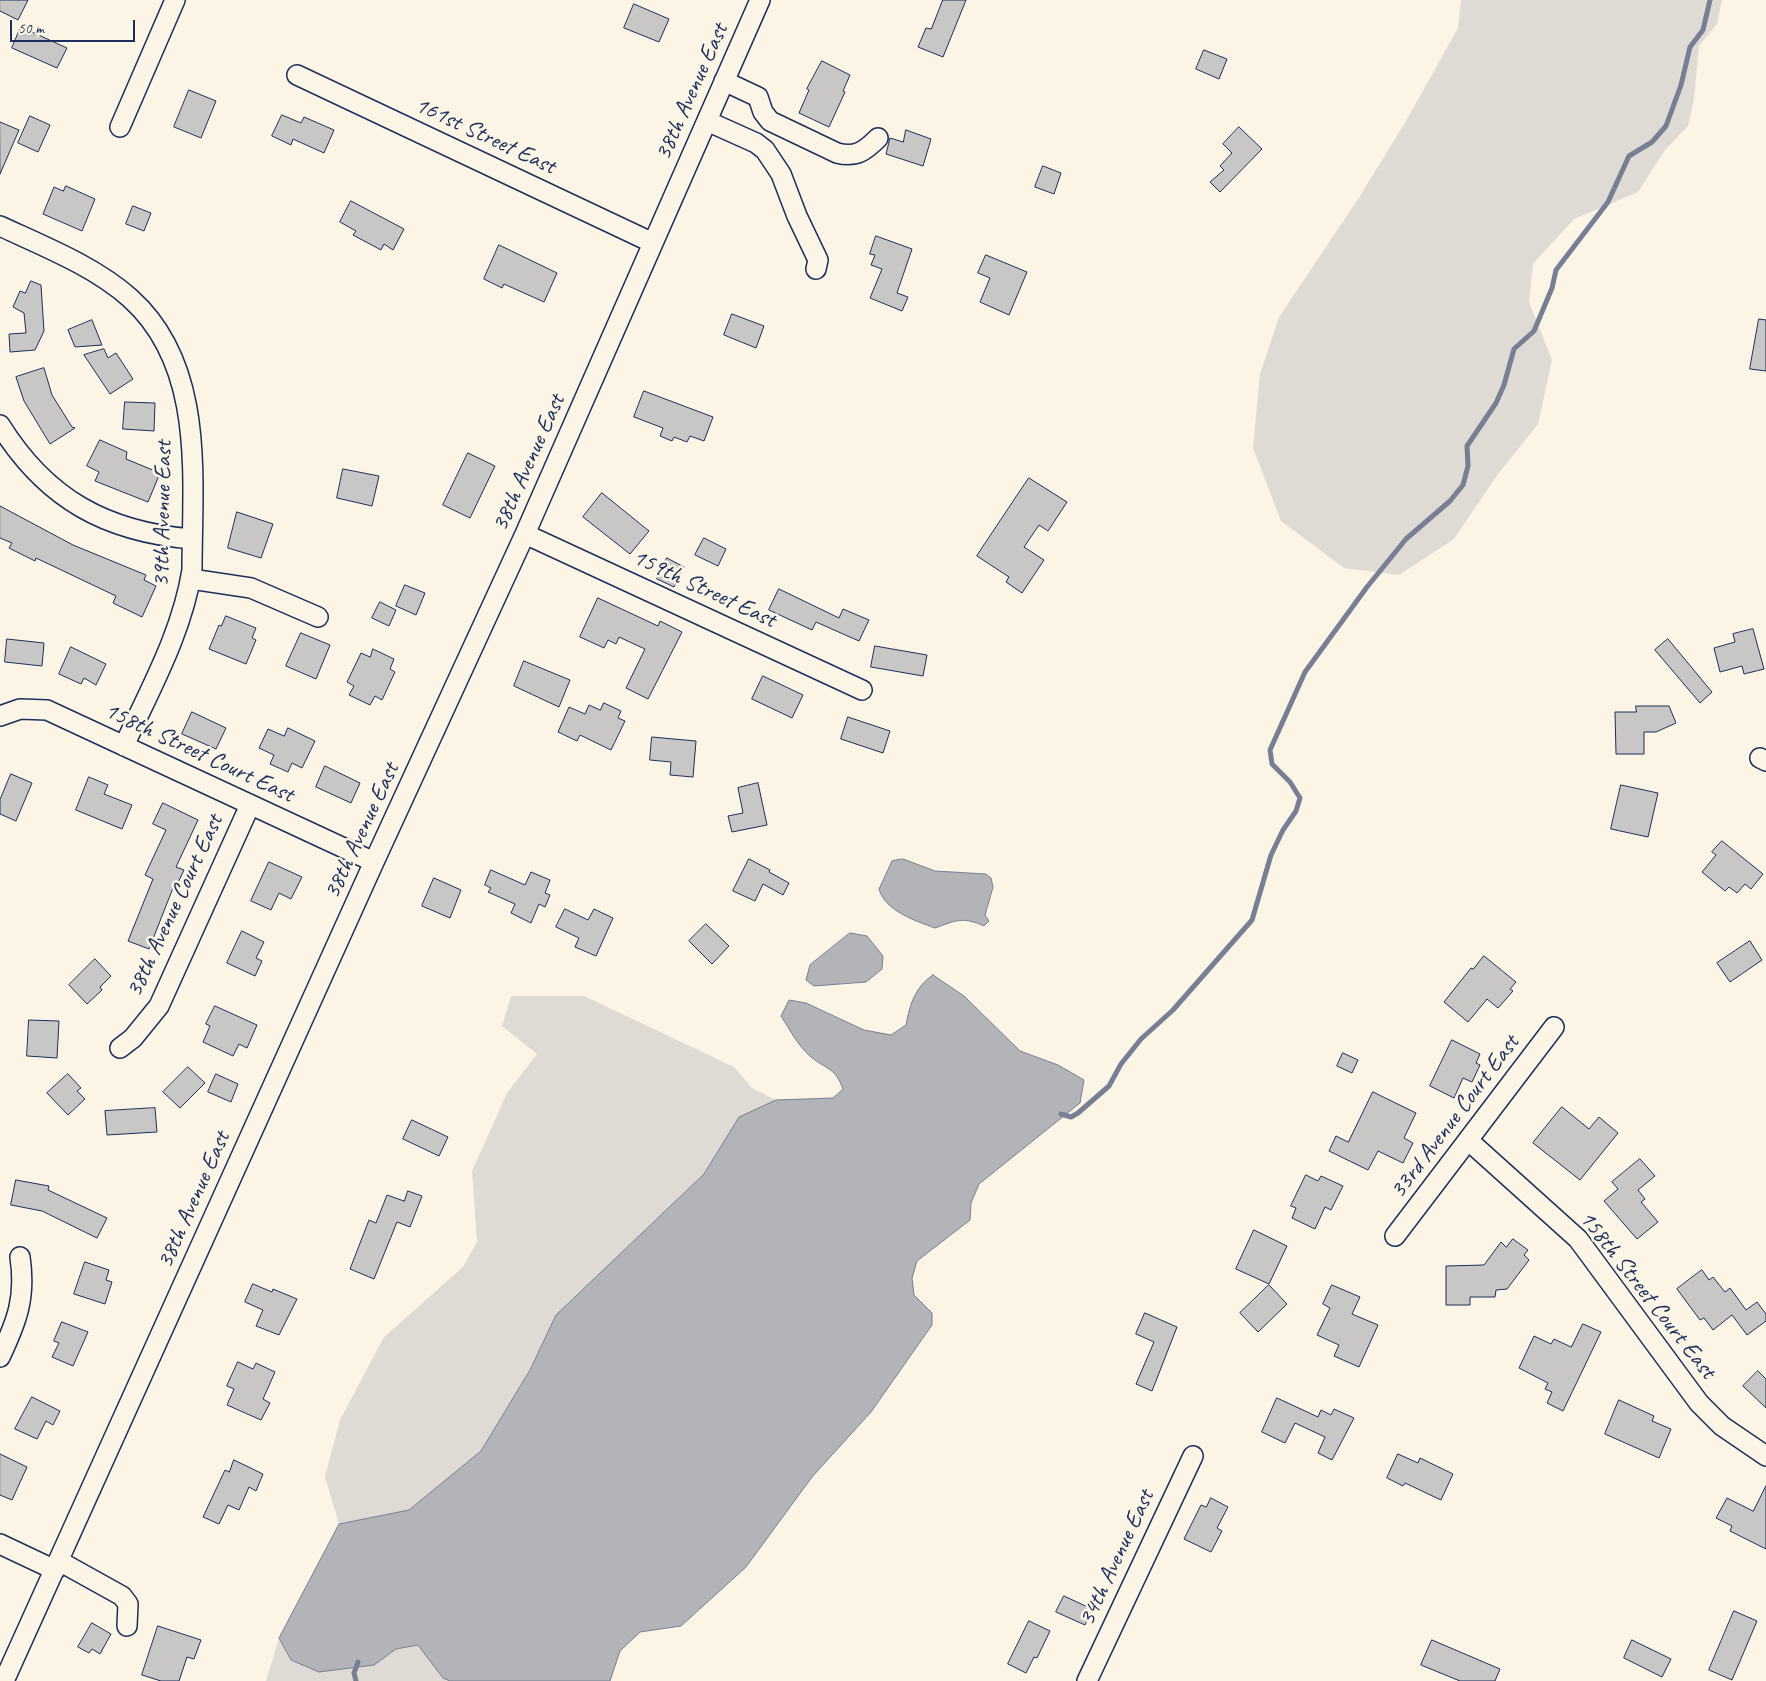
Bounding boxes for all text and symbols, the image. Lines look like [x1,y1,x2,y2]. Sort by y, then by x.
scale bar [12,10,138,42]
text: 50 m [18,19,44,38]
street label: 38th Avenue East [649,19,735,165]
street label: 161st Street East [410,91,560,181]
street label: 38th Avenue East [486,390,572,536]
street label: 39th Avenue East [147,440,179,588]
street label: 159th Street East [628,543,780,635]
street label: 158th Street Court East [100,697,298,809]
street label: 38th Avenue East [318,759,406,903]
street label: 38th Avenue Court East [120,810,230,1002]
street label: 33rd Avenue Court East [1384,1030,1526,1204]
street label: 38th Avenue East [151,1127,237,1273]
street label: 158th Street Court East [1572,1205,1722,1385]
street label: 34th Avenue East [1073,1486,1161,1630]

